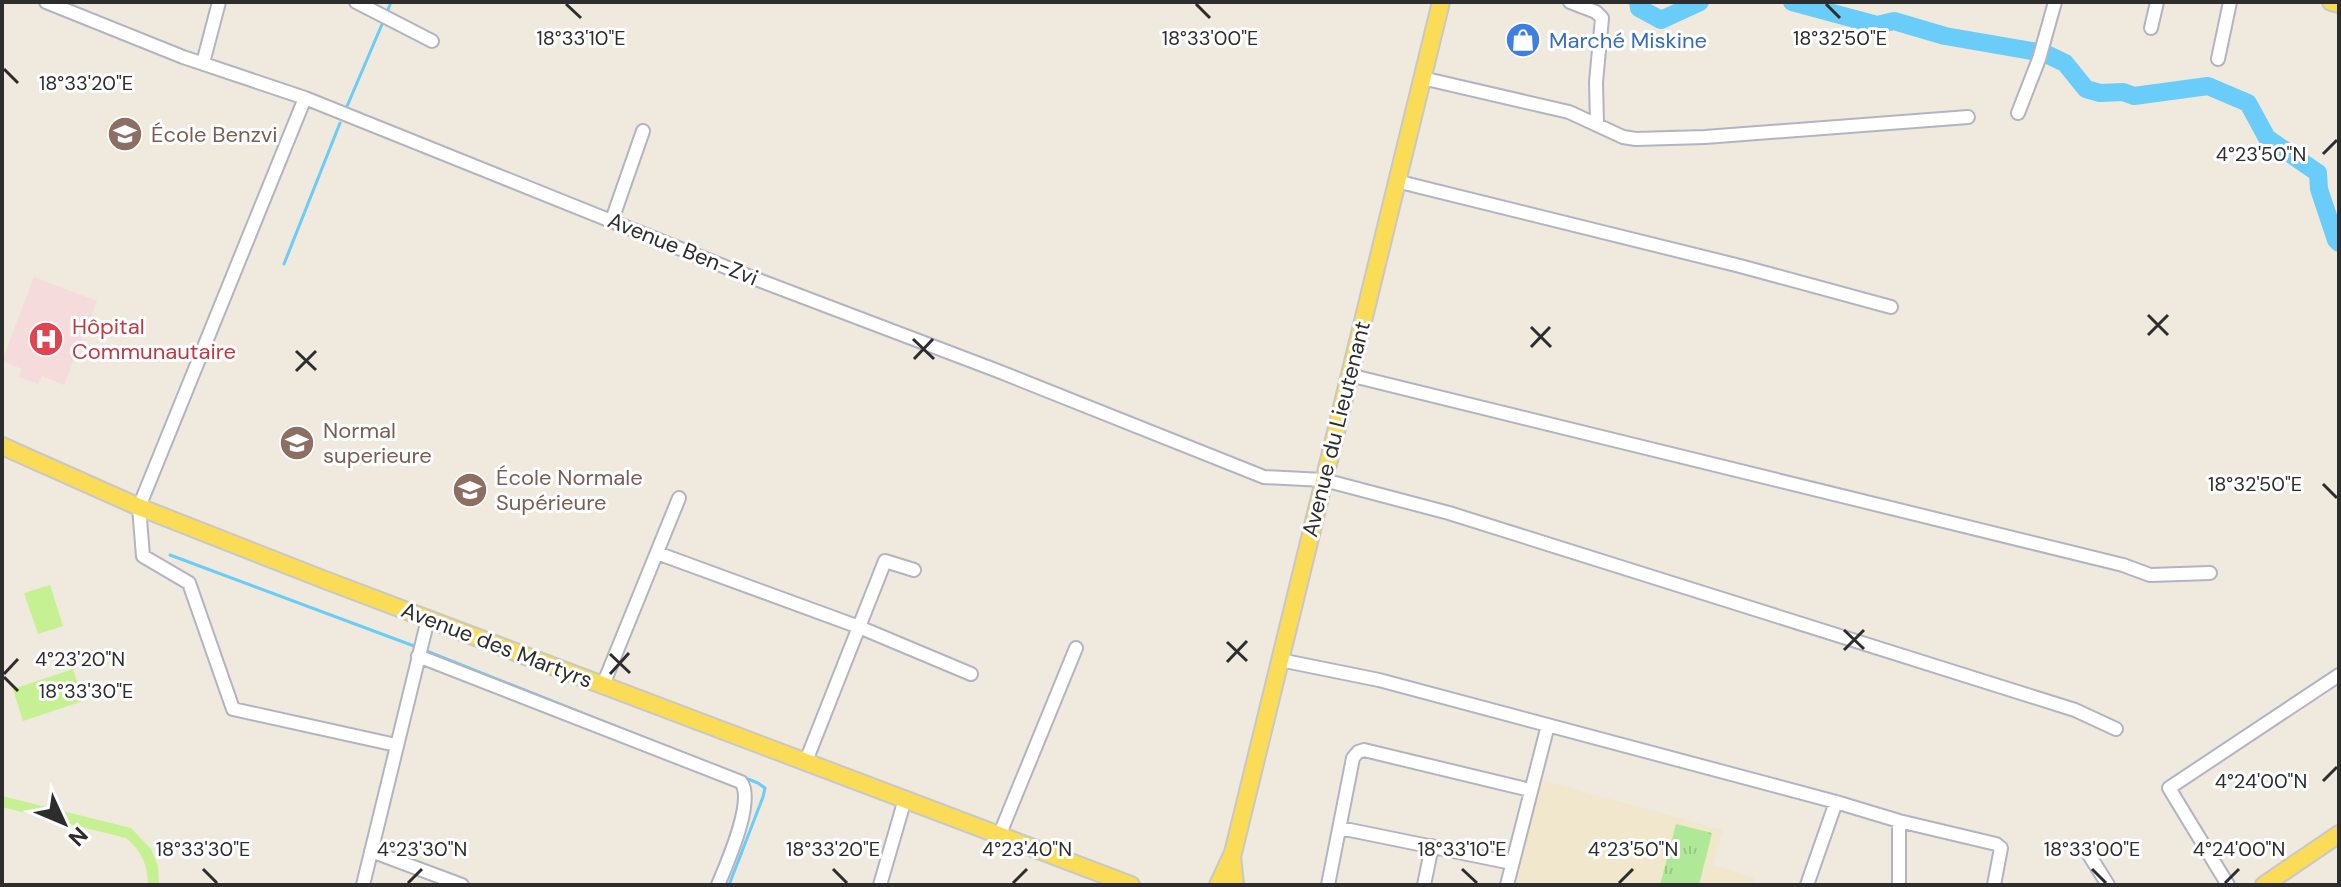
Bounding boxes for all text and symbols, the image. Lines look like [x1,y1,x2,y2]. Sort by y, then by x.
shop icon: Marché Miskine [1504,21,1542,59]
text: 18°33'10"E [536,25,626,51]
text: 18°33'00"E [1162,25,1258,51]
text: 18°32'50"E [1793,25,1887,51]
place label: Marché Miskine [1549,26,1707,55]
text: 18°33'20"E [39,70,133,96]
school or university icon: École Benzvi [106,115,144,153]
place label: École Benzvi [151,120,278,149]
text: 4°23'50"N [2216,141,2306,167]
street label: Avenue Ben-Zvi [604,206,762,292]
place label: Hôpital Communautaire [72,312,236,366]
street label: Avenue du Lieutenant [1295,318,1377,540]
hospital icon: Hôpital Communautaire [27,320,65,358]
place label: Normal superieure [323,416,432,470]
school or university icon: Normal superieure [278,424,316,462]
place label: École Normale Supérieure [496,463,643,517]
school or university icon: École Normale Supérieure [451,471,489,509]
text: 18°32'50"E [2208,471,2302,497]
street label: Avenue des Martyrs [397,595,597,695]
text: 4°23'20"N [35,646,125,672]
text: 18°33'30"E [39,678,133,704]
text: 4°24'00"N [2215,768,2307,794]
north arrow [24,783,104,863]
text: N [62,821,94,852]
text: 18°33'30"E [156,836,250,862]
text: 4°23'30"N [377,836,467,862]
text: 18°33'20"E [786,836,880,862]
text: 4°23'40"N [982,836,1072,862]
text: 18°33'10"E [1417,836,1507,862]
text: 4°23'50"N [1588,836,1678,862]
text: 18°33'00"E [2044,836,2140,862]
text: 4°24'00"N [2193,836,2285,862]

